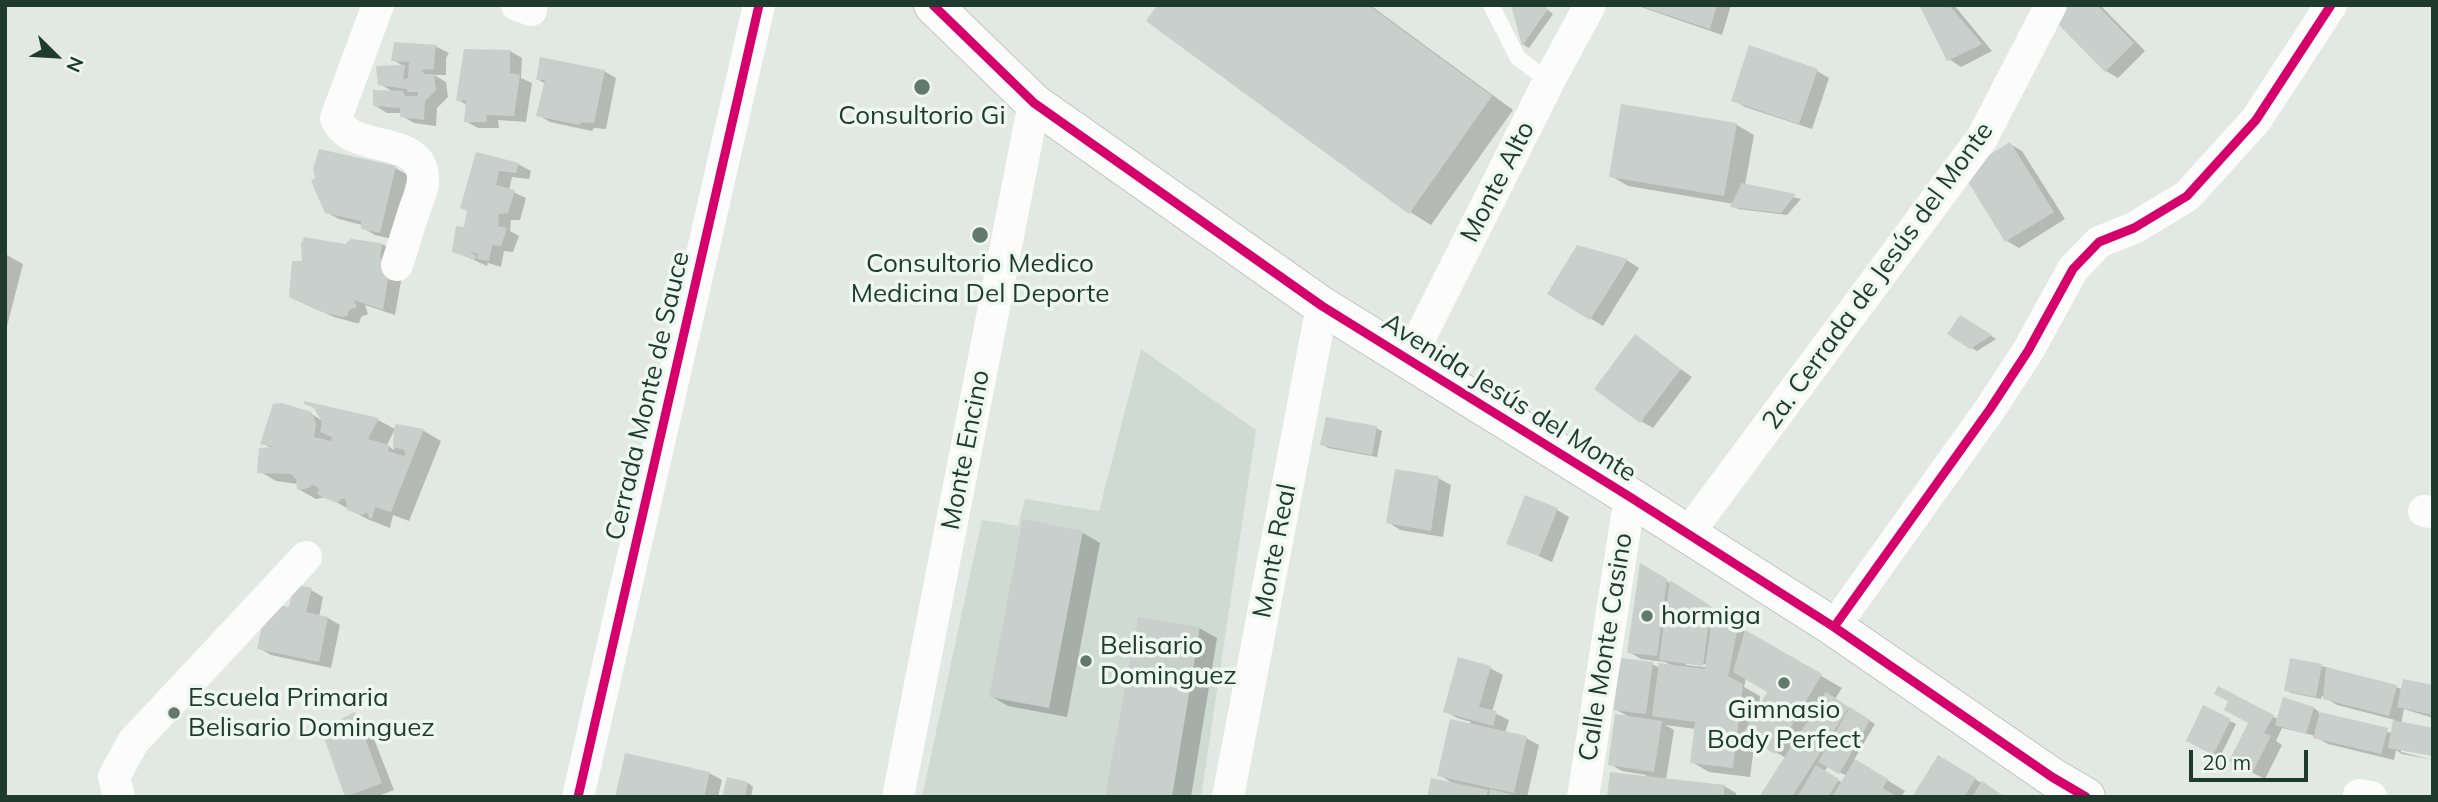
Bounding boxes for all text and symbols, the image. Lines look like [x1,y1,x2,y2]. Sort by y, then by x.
north arrow [21,21,91,91]
text: N [61,53,89,76]
marker: Consultorio Gi [912,77,932,97]
place label: Consultorio Gi [838,100,1006,132]
street label: Monte Alto [1454,116,1542,248]
street label: 2a. Cerrada de Jesús del Monte [1756,116,2000,436]
marker: Consultorio Medico Medicina Del Deporte [970,225,990,245]
street label: Cerrada Monte de Sauce [600,248,696,544]
place label: Consultorio Medico Medicina Del Deporte [851,248,1109,310]
street label: Avenida Jesús del Monte [1376,307,1642,489]
street label: Monte Encino [935,368,997,532]
street label: Monte Real [1247,481,1303,621]
street label: Calle Monte Casino [1573,531,1639,763]
place label: hormiga [1661,600,1761,632]
marker: hormiga [1639,608,1655,624]
place label: Belisario Dominguez [1100,630,1237,692]
marker: Belisario Dominguez [1078,653,1094,669]
marker: Gimnasio Body Perfect [1776,675,1792,691]
place label: Escuela Primaria Belisario Dominguez [188,682,435,744]
place label: Gimnasio Body Perfect [1707,694,1861,756]
marker: Escuela Primaria Belisario Dominguez [166,705,182,721]
scale bar [2193,736,2312,780]
text: 20 m [2202,749,2251,775]

